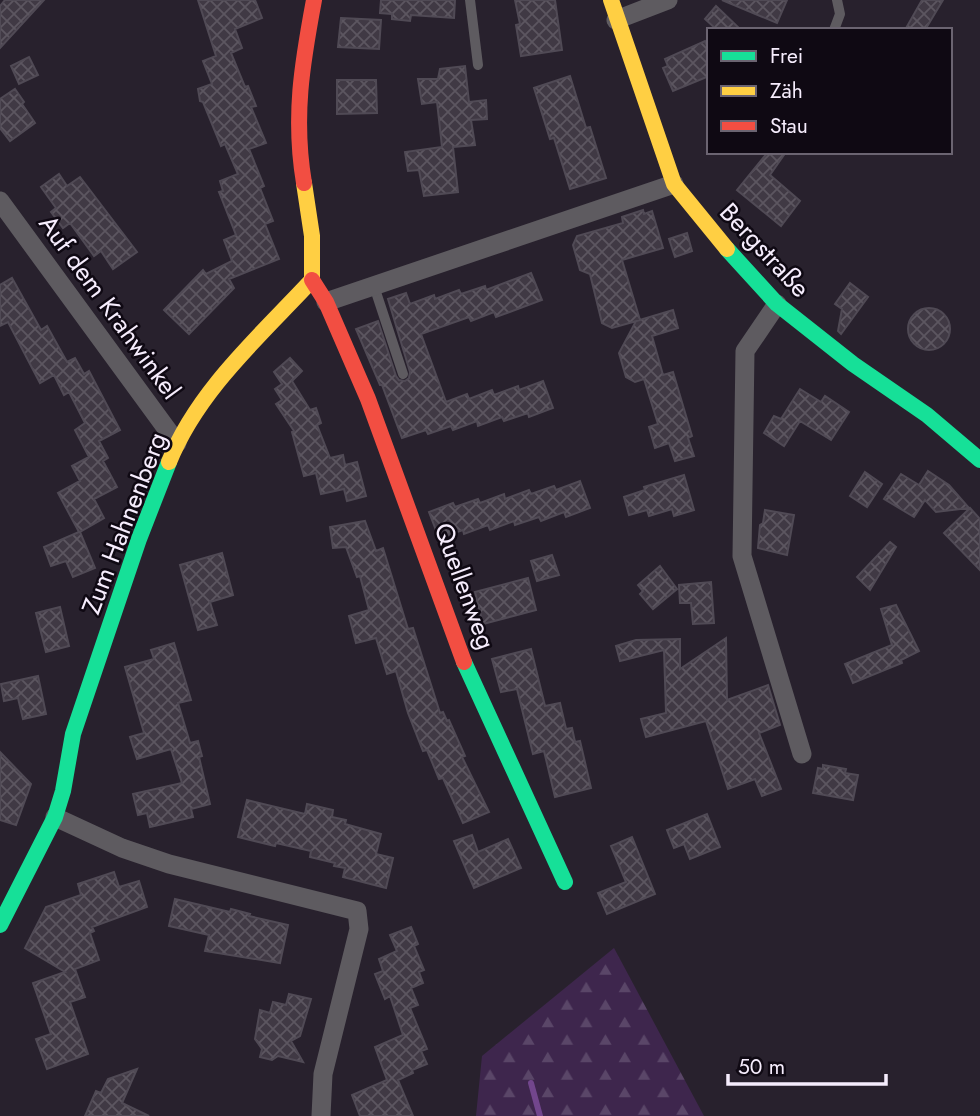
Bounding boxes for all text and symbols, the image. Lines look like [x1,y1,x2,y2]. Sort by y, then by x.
legend [707,28,952,154]
text: Frei [770,41,803,71]
text: Zäh [770,76,803,106]
text: Stau [770,111,808,141]
street label: Bergstraße [711,194,819,306]
street label: Auf dem Krahwinkel [30,207,190,407]
street label: Zum Hahnenberg [72,427,176,619]
street label: Quellenweg [425,518,505,654]
scale bar [728,1042,886,1086]
text: 50 m [738,1052,785,1082]

